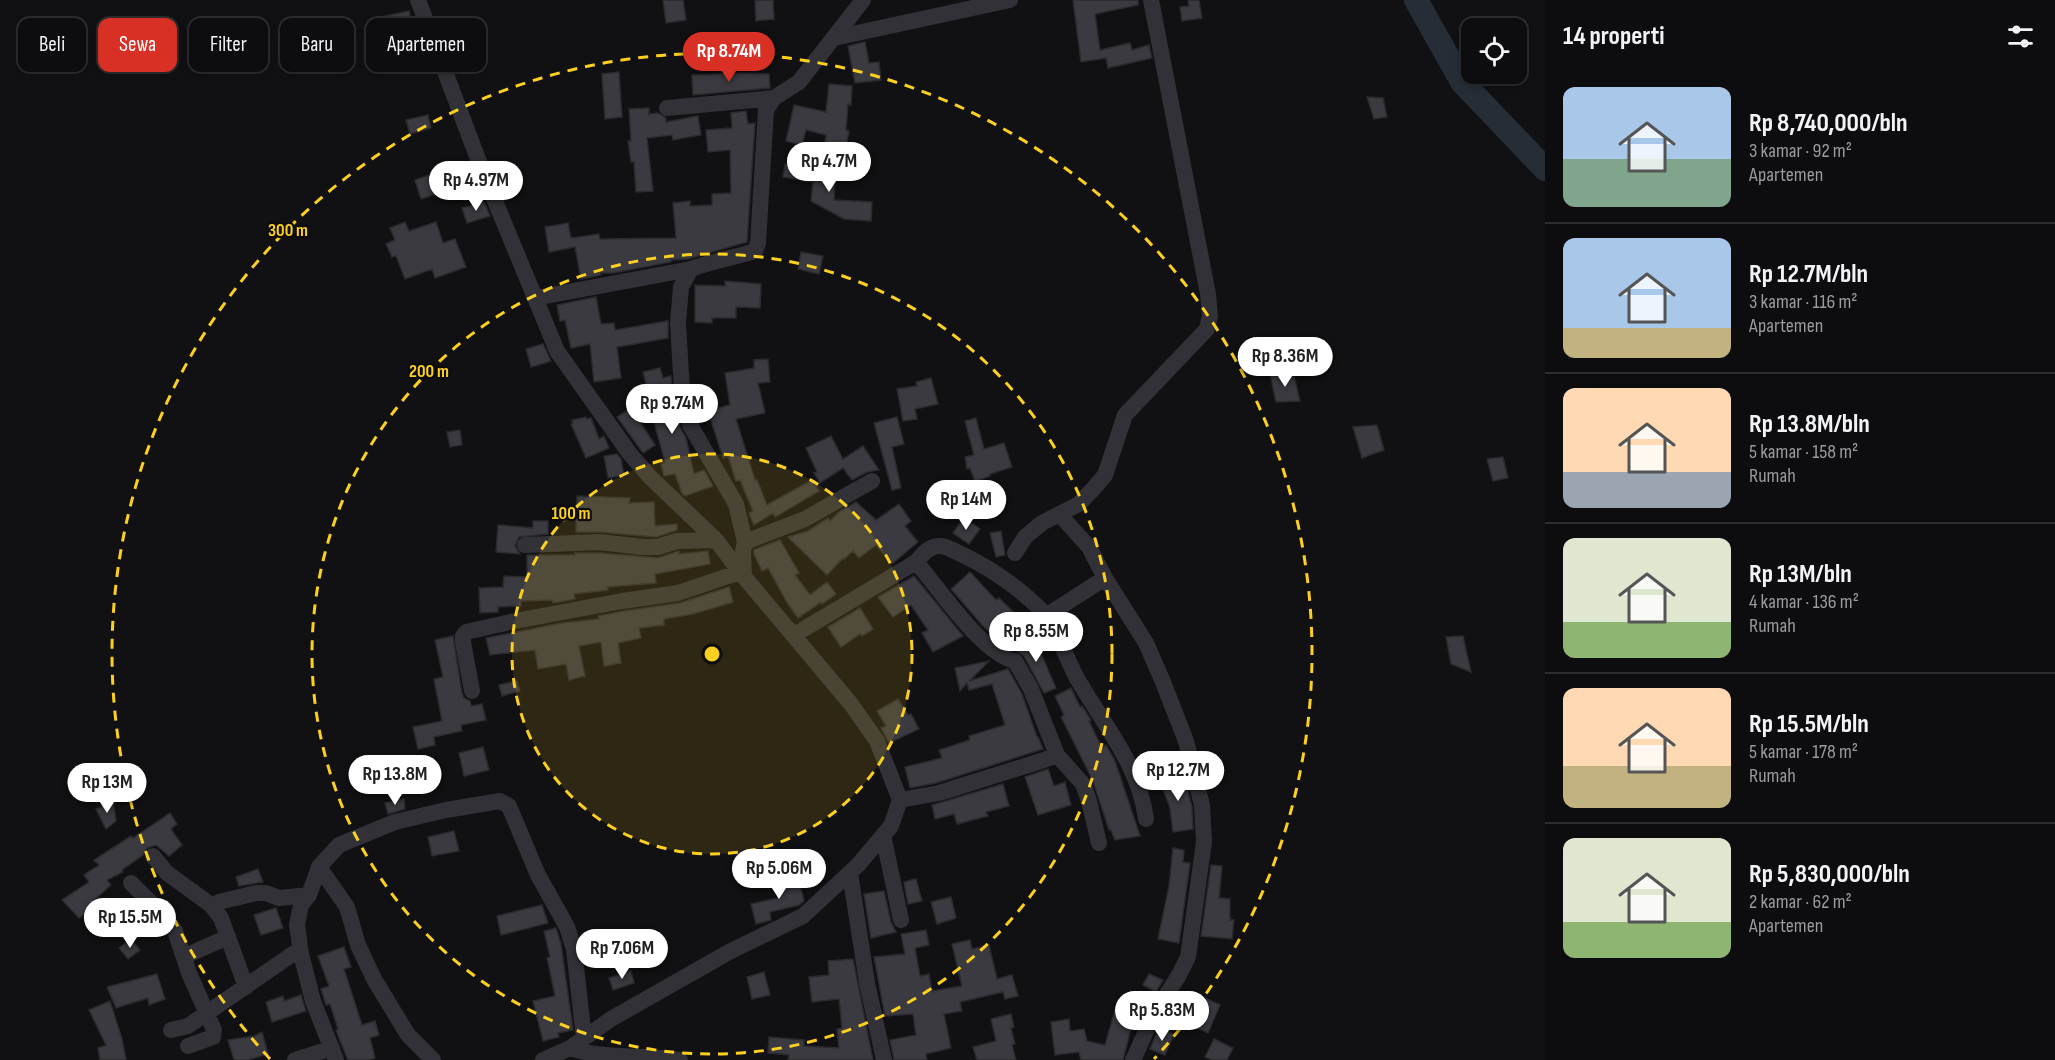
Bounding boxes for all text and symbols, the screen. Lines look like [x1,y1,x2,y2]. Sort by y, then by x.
chip: Beli [18,18,86,72]
chip: Sewa [98,18,177,72]
chip: Filter [189,18,268,72]
chip: Baru [280,18,354,72]
chip: Apartemen [366,18,486,72]
map controls [1461,18,1527,84]
button: locate [1461,18,1527,84]
icon: filters [2004,20,2037,53]
text: 14 properti [1563,21,1665,52]
pin: Rp 8.74M [667,32,791,83]
text: Rp 8.74M [697,39,761,63]
text: Rp 8,740,000/bln [1749,108,1908,139]
icon: home [1611,111,1683,183]
text: 3 kamar · 92 m² [1749,139,1852,163]
pin: Rp 4.7M [774,142,884,193]
text: Rp 4.7M [801,149,857,173]
pin: Rp 4.97M [414,161,538,212]
text: Apartemen [1749,163,1823,187]
text: Rp 4.97M [443,168,509,192]
text: 300 m [268,220,308,241]
text: Rp 12.7M/bln [1749,259,1868,290]
icon: home [1611,262,1683,334]
text: 3 kamar · 116 m² [1749,290,1858,314]
text: Apartemen [1749,314,1823,338]
pin: Rp 8.36M [1223,337,1347,388]
text: Rp 8.36M [1252,344,1318,368]
text: 200 m [409,361,449,382]
pin: Rp 9.74M [610,384,734,435]
text: Rp 9.74M [640,391,704,415]
text: Rp 13.8M/bln [1749,409,1870,440]
icon: home [1611,412,1683,484]
text: 5 kamar · 158 m² [1749,440,1858,464]
text: Rumah [1749,464,1796,488]
pin: Rp 14M [917,480,1015,531]
text: Rp 14M [940,487,992,511]
text: 100 m [552,503,591,524]
text: Rp 13M/bln [1749,559,1852,590]
icon: home [1611,562,1683,634]
text: 4 kamar · 136 m² [1749,590,1859,614]
pin: Rp 8.55M [974,612,1098,663]
text: Rumah [1749,614,1796,638]
text: Rp 8.55M [1003,619,1069,643]
centre of rings [702,644,722,664]
text: Rp 15.5M/bln [1749,709,1869,740]
icon: home [1611,712,1683,784]
text: 5 kamar · 178 m² [1749,740,1858,764]
pin: Rp 12.7M [1116,751,1240,802]
pin: Rp 13.8M [333,755,457,806]
text: Rp 12.7M [1146,758,1210,782]
text: Rp 13.8M [363,762,427,786]
pin: Rp 13M [58,763,156,814]
text: Rumah [1749,764,1796,788]
text: Rp 13M [81,770,133,794]
pin: Rp 5.06M [717,849,841,900]
text: Rp 5.06M [746,856,812,880]
text: Rp 5,830,000/bln [1749,859,1910,890]
icon: home [1611,862,1683,934]
text: 2 kamar · 62 m² [1749,890,1852,914]
pin: Rp 15.5M [68,898,192,949]
text: Rp 15.5M [98,905,162,929]
text: Apartemen [1749,914,1823,938]
pin: Rp 7.06M [560,929,684,980]
text: Rp 7.06M [590,936,654,960]
pin: Rp 5.83M [1100,991,1224,1042]
text: Rp 5.83M [1129,998,1195,1022]

